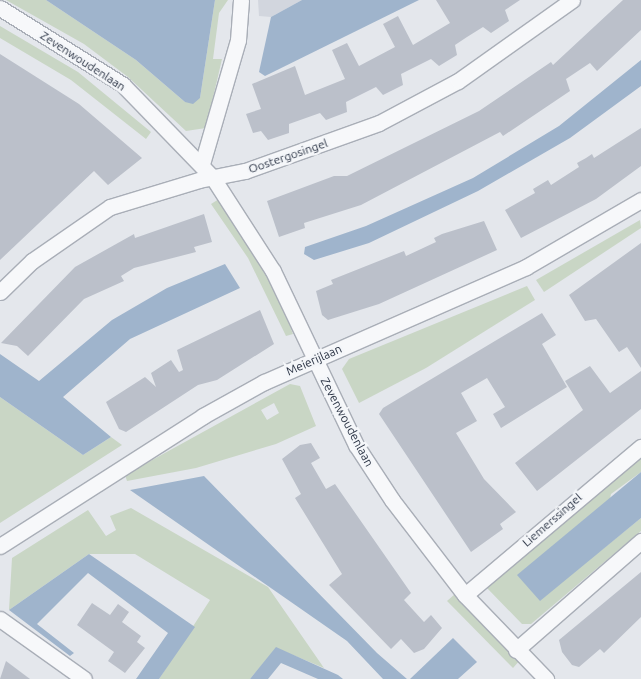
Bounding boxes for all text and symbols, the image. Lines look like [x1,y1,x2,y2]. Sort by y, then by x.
street label: Zevenwoudenlaan [38,28,128,94]
street label: Oostergosingel [246,136,330,176]
street label: Meierijlaan [284,341,344,379]
street label: Zevenwoudenlaan [317,375,377,469]
street label: Liemerssingel [519,490,585,550]

